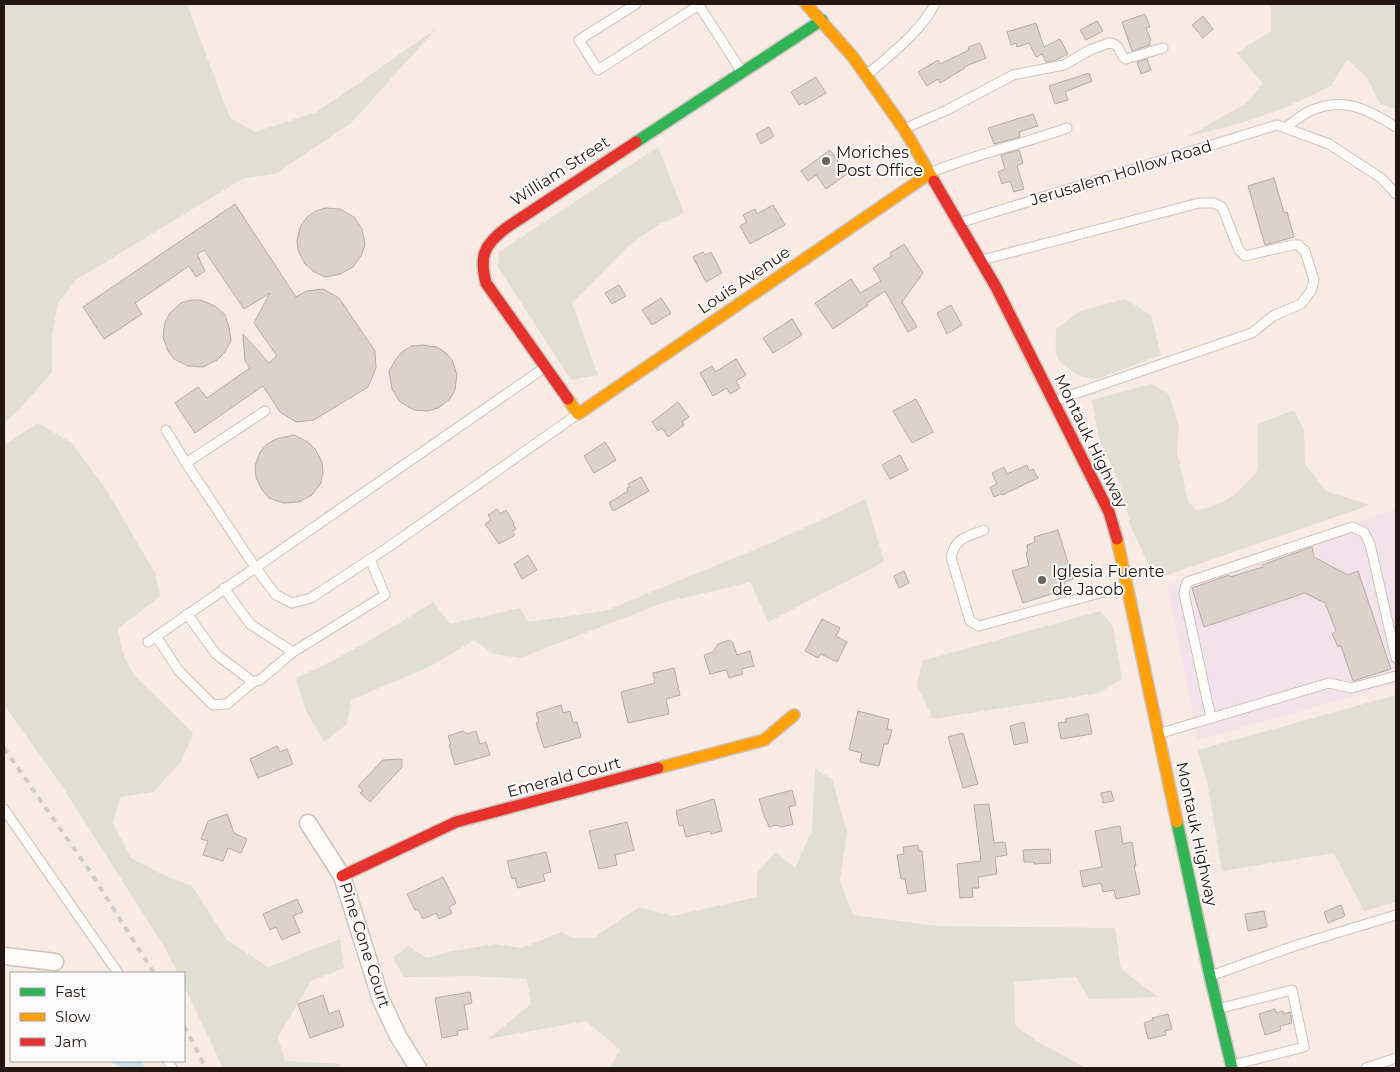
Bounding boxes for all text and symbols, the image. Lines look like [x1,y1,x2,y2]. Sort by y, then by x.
street label: William Street [507,132,613,210]
street label: Jerusalem Hollow Road [1027,136,1214,210]
place label: Moriches Post Office [836,143,923,180]
marker: Moriches Post Office [820,155,832,167]
street label: Louis Avenue [694,242,794,318]
street label: Montauk Highway [1050,371,1132,511]
place label: Iglesia Fuente de Jacob [1052,562,1164,599]
marker: Iglesia Fuente de Jacob [1036,574,1048,586]
street label: Emerald Court [505,753,623,801]
street label: Montauk Highway [1172,760,1222,908]
street label: Pine Cone Court [336,880,394,1011]
legend [10,972,185,1062]
text: Fast [55,982,86,1001]
text: Slow [55,1007,91,1026]
text: Jam [54,1032,87,1051]

